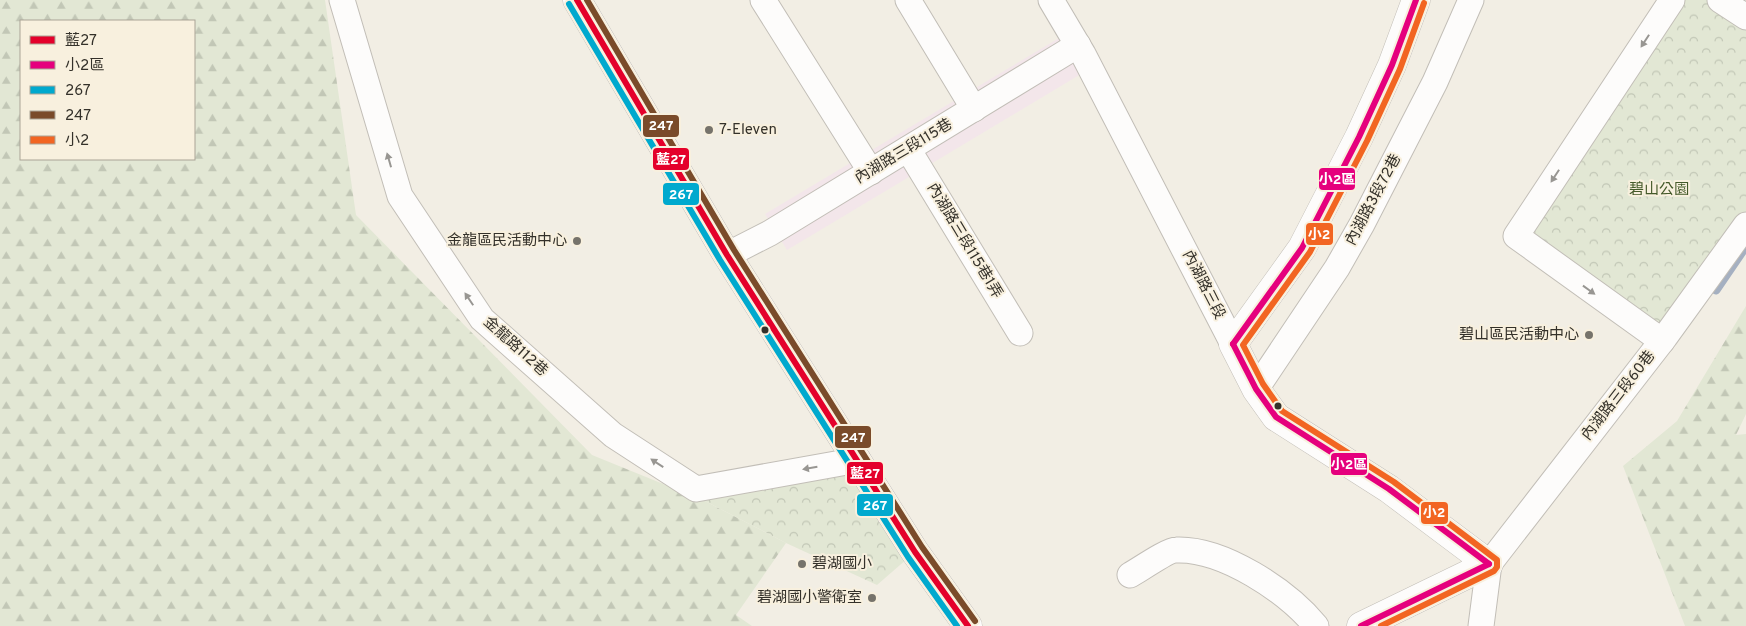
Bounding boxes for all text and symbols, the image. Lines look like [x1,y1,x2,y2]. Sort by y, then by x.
legend [20,20,195,160]
text: 藍27 [65,32,97,51]
one-way arrow [1640,34,1650,47]
text: 小2區 [65,57,104,76]
text: 267 [65,82,91,101]
text: 247 [65,107,91,126]
line badge: 247 [642,114,680,138]
street label: 內湖路三段115巷 [852,115,956,189]
text: 247 [648,118,674,135]
place label: 7-Eleven [719,121,777,140]
marker: 7-Eleven [703,124,715,136]
text: 小2 [65,132,89,151]
line badge: 藍27 [652,147,690,171]
street label: 內湖路3段72巷 [1342,151,1406,249]
one-way arrow [385,152,393,167]
text: 藍27 [656,152,686,169]
line badge: 小2區 [1318,167,1356,191]
one-way arrow [1551,169,1560,183]
text: 小2區 [1319,172,1355,189]
street label: 內湖路三段115巷1弄 [922,180,1006,302]
park label: 碧山公園 [1629,181,1689,200]
line badge: 267 [662,182,700,206]
text: 267 [669,187,693,204]
line badge: 小2 [1305,222,1334,246]
text: 小2 [1308,227,1330,244]
place label: 金龍區民活動中心 [447,231,567,251]
marker: 金龍區民活動中心 [571,235,583,247]
street label: 內湖路三段 [1178,247,1228,323]
one-way arrow [1582,284,1595,295]
one-way arrow [465,293,474,306]
street label: 金龍路112巷 [479,312,552,381]
unlabelled marker [760,325,770,335]
place label: 碧山區民活動中心 [1459,326,1579,345]
marker: 碧山區民活動中心 [1583,329,1595,341]
street label: 內湖路三段60巷 [1578,347,1660,445]
unlabelled marker [1273,401,1283,411]
line badge: 247 [834,425,872,449]
text: 247 [840,430,866,447]
line badge: 小2區 [1330,452,1368,476]
text: 小2區 [1331,457,1367,474]
one-way arrow [650,458,663,468]
line badge: 藍27 [846,461,884,485]
one-way arrow [801,465,817,473]
text: 藍27 [850,466,880,483]
line badge: 267 [856,493,894,517]
text: 267 [863,498,887,515]
line badge: 小2 [1420,501,1449,525]
text: 小2 [1423,505,1445,522]
place label: 碧湖國小 [812,555,872,574]
marker: 碧湖國小 [796,558,808,570]
place label: 碧湖國小警衛室 [757,589,862,608]
marker: 碧湖國小警衛室 [866,592,878,604]

